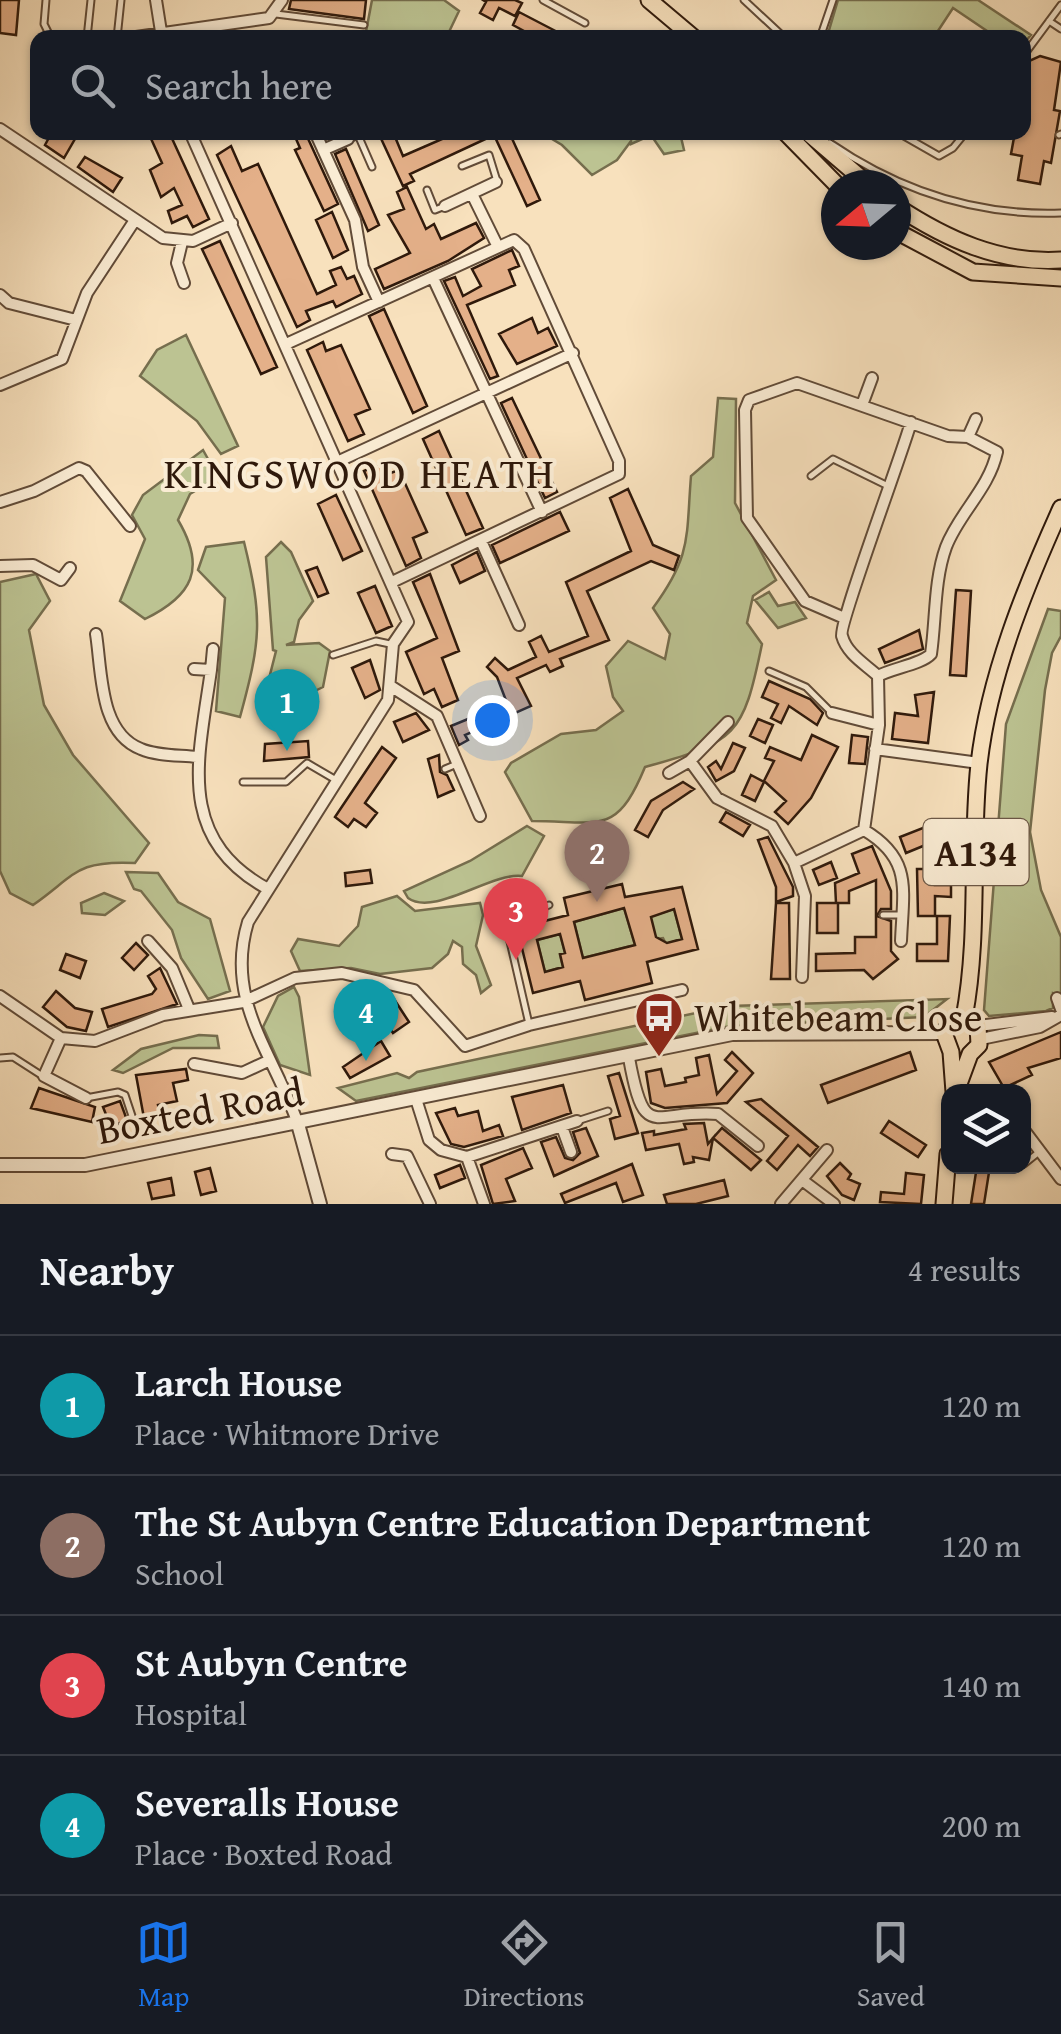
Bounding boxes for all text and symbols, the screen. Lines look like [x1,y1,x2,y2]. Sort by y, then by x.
search box [30,30,1031,140]
text: Search here [145,57,333,113]
icon: search [65,58,120,113]
north arrow [821,170,911,260]
district label: KINGSWOOD HEATH [164,442,556,503]
pin: 1 [254,668,320,751]
your location [467,695,518,746]
road number: A134 [924,819,1028,885]
pin: 2 [564,820,630,902]
pin: 3 [484,878,548,960]
pin: 4 [334,978,398,1061]
place label: Whitebeam Close [694,987,982,1046]
bus stop icon: Whitebeam Close [633,990,685,1058]
street label: Boxted Road [92,1061,309,1159]
map controls [941,1084,1031,1174]
button: layers [941,1084,1031,1174]
text: Nearby [40,1239,174,1300]
text: 4 results [908,1246,1021,1293]
text: Larch House [135,1354,342,1410]
text: 1 [64,1382,81,1429]
text: 120 m [942,1382,1021,1429]
text: Place · Whitmore Drive [135,1410,439,1457]
text: The St Aubyn Centre Education Department [135,1494,870,1550]
text: 2 [64,1522,81,1569]
text: 120 m [942,1522,1021,1569]
text: School [135,1550,224,1597]
text: St Aubyn Centre [135,1634,407,1690]
text: 3 [64,1662,81,1709]
text: 140 m [942,1662,1021,1709]
text: Hospital [135,1690,247,1737]
text: Severalls House [135,1774,399,1830]
text: 4 [64,1802,81,1849]
text: 200 m [942,1802,1021,1849]
text: Place · Boxted Road [135,1830,392,1877]
tab: Map [136,1915,191,2016]
tab: Directions [464,1915,584,2016]
tab: Saved [857,1915,925,2016]

